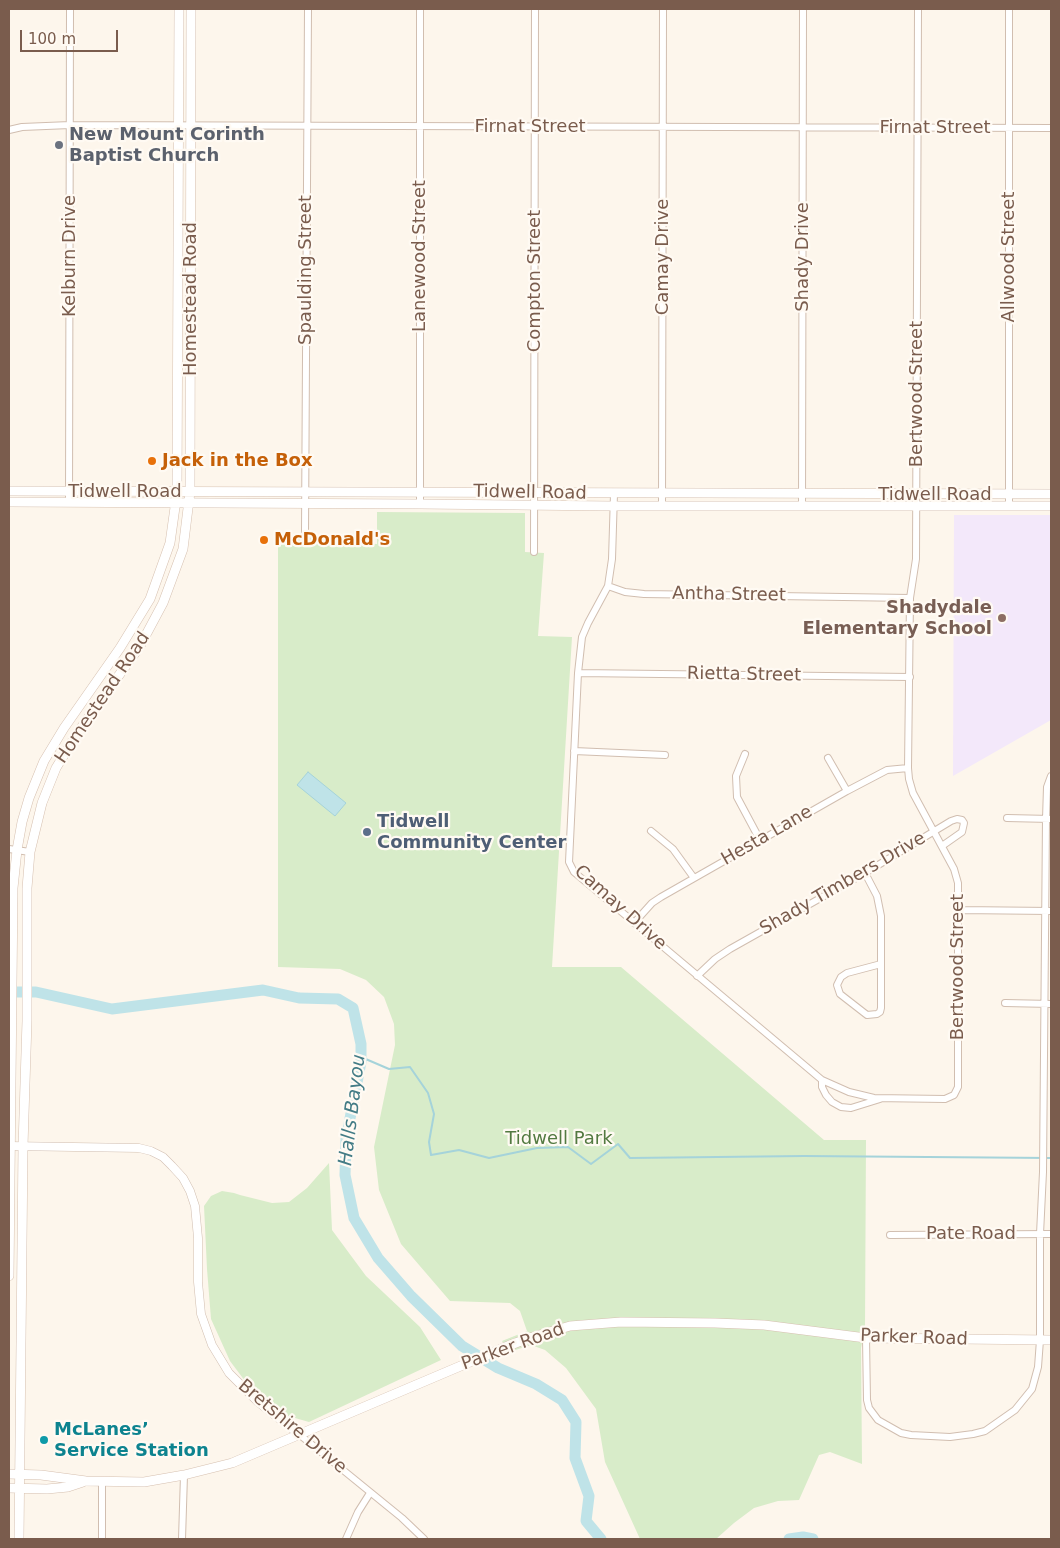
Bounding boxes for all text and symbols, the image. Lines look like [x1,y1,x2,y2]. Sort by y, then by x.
scale bar [22,20,120,52]
text: 100 m [28,30,76,48]
street label: Firnat Street [474,116,586,138]
street label: Firnat Street [879,117,991,139]
place label: New Mount Corinth Baptist Church [69,124,265,166]
marker: New Mount Corinth Baptist Church [53,139,65,151]
street label: Lanewood Street [409,180,431,332]
street label: Allwood Street [998,192,1020,322]
street label: Kelburn Drive [59,195,81,317]
street label: Spaulding Street [295,195,317,345]
street label: Camay Drive [652,199,674,315]
street label: Shady Drive [792,202,814,312]
street label: Compton Street [524,210,546,352]
street label: Homestead Road [180,222,202,376]
street label: Bertwood Street [906,321,928,467]
place label: Jack in the Box [162,450,313,472]
marker: Jack in the Box [146,455,158,467]
street label: Tidwell Road [68,481,182,503]
street label: Tidwell Road [473,481,587,505]
street label: Tidwell Road [878,484,992,506]
place label: McDonald's [274,529,390,551]
marker: McDonald's [258,534,270,546]
street label: Antha Street [672,583,786,607]
place label: Shadydale Elementary School [803,597,992,640]
marker: Shadydale Elementary School [996,612,1008,624]
street label: Homestead Road [51,628,155,768]
street label: Rietta Street [687,663,801,687]
street label: Hesta Lane [718,801,816,871]
place label: Tidwell Community Center [377,811,566,854]
marker: Tidwell Community Center [361,826,373,838]
street label: Shady Timbers Drive [756,828,930,940]
street label: Camay Drive [569,861,671,955]
street label: Bertwood Street [947,894,969,1040]
water label: Halls Bayou [335,1053,371,1167]
park label: Tidwell Park [505,1128,613,1150]
street label: Pate Road [926,1223,1016,1245]
street label: Parker Road [459,1318,567,1376]
street label: Parker Road [860,1325,968,1351]
street label: Bretshire Drive [233,1375,351,1479]
place label: McLanes’ Service Station [54,1419,209,1462]
marker: McLanes’ Service Station [38,1434,50,1446]

